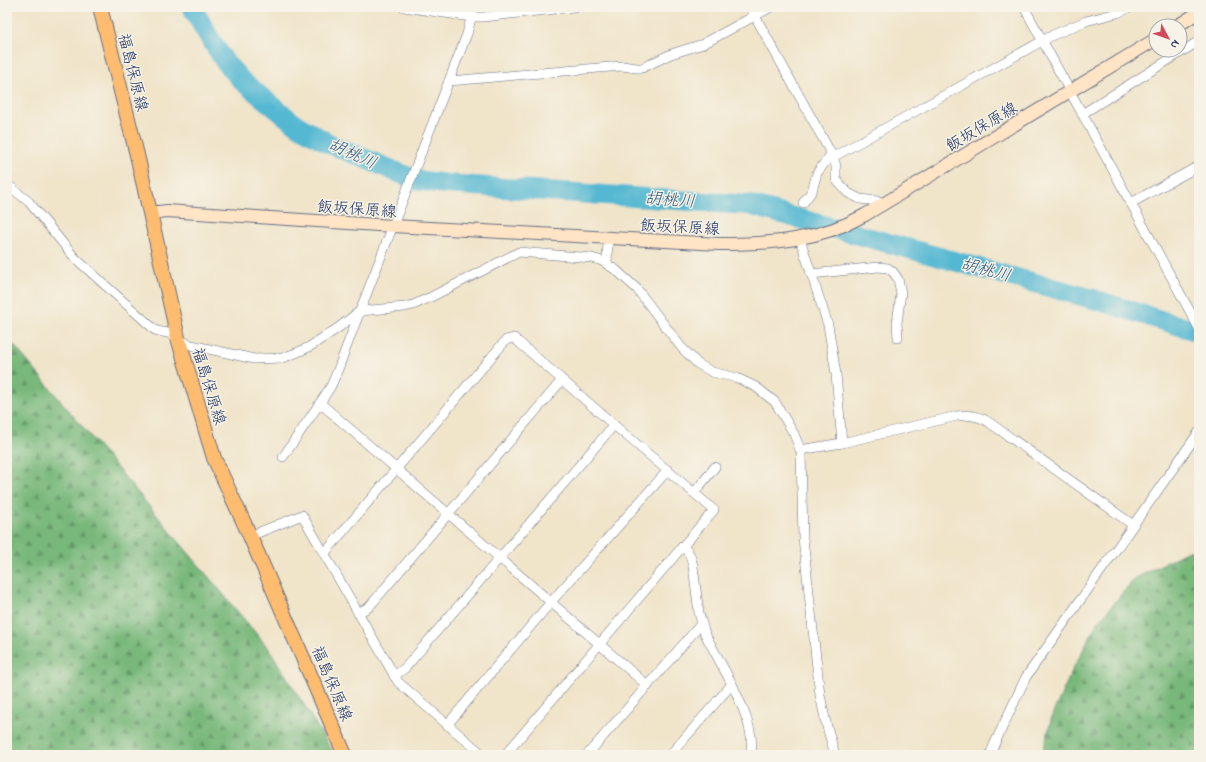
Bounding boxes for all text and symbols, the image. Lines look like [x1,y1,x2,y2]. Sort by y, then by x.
north arrow [1148,18,1188,58]
street label: 福島保原線 [111,31,153,114]
text: N [1166,36,1183,52]
street label: 飯坂保原線 [942,97,1023,159]
water label: 胡桃川 [324,133,381,176]
water label: 胡桃川 [644,186,696,215]
street label: 飯坂保原線 [316,195,398,225]
street label: 飯坂保原線 [639,214,720,242]
water label: 胡桃川 [958,252,1013,289]
street label: 福島保原線 [185,345,231,428]
street label: 福島保原線 [304,642,358,725]

